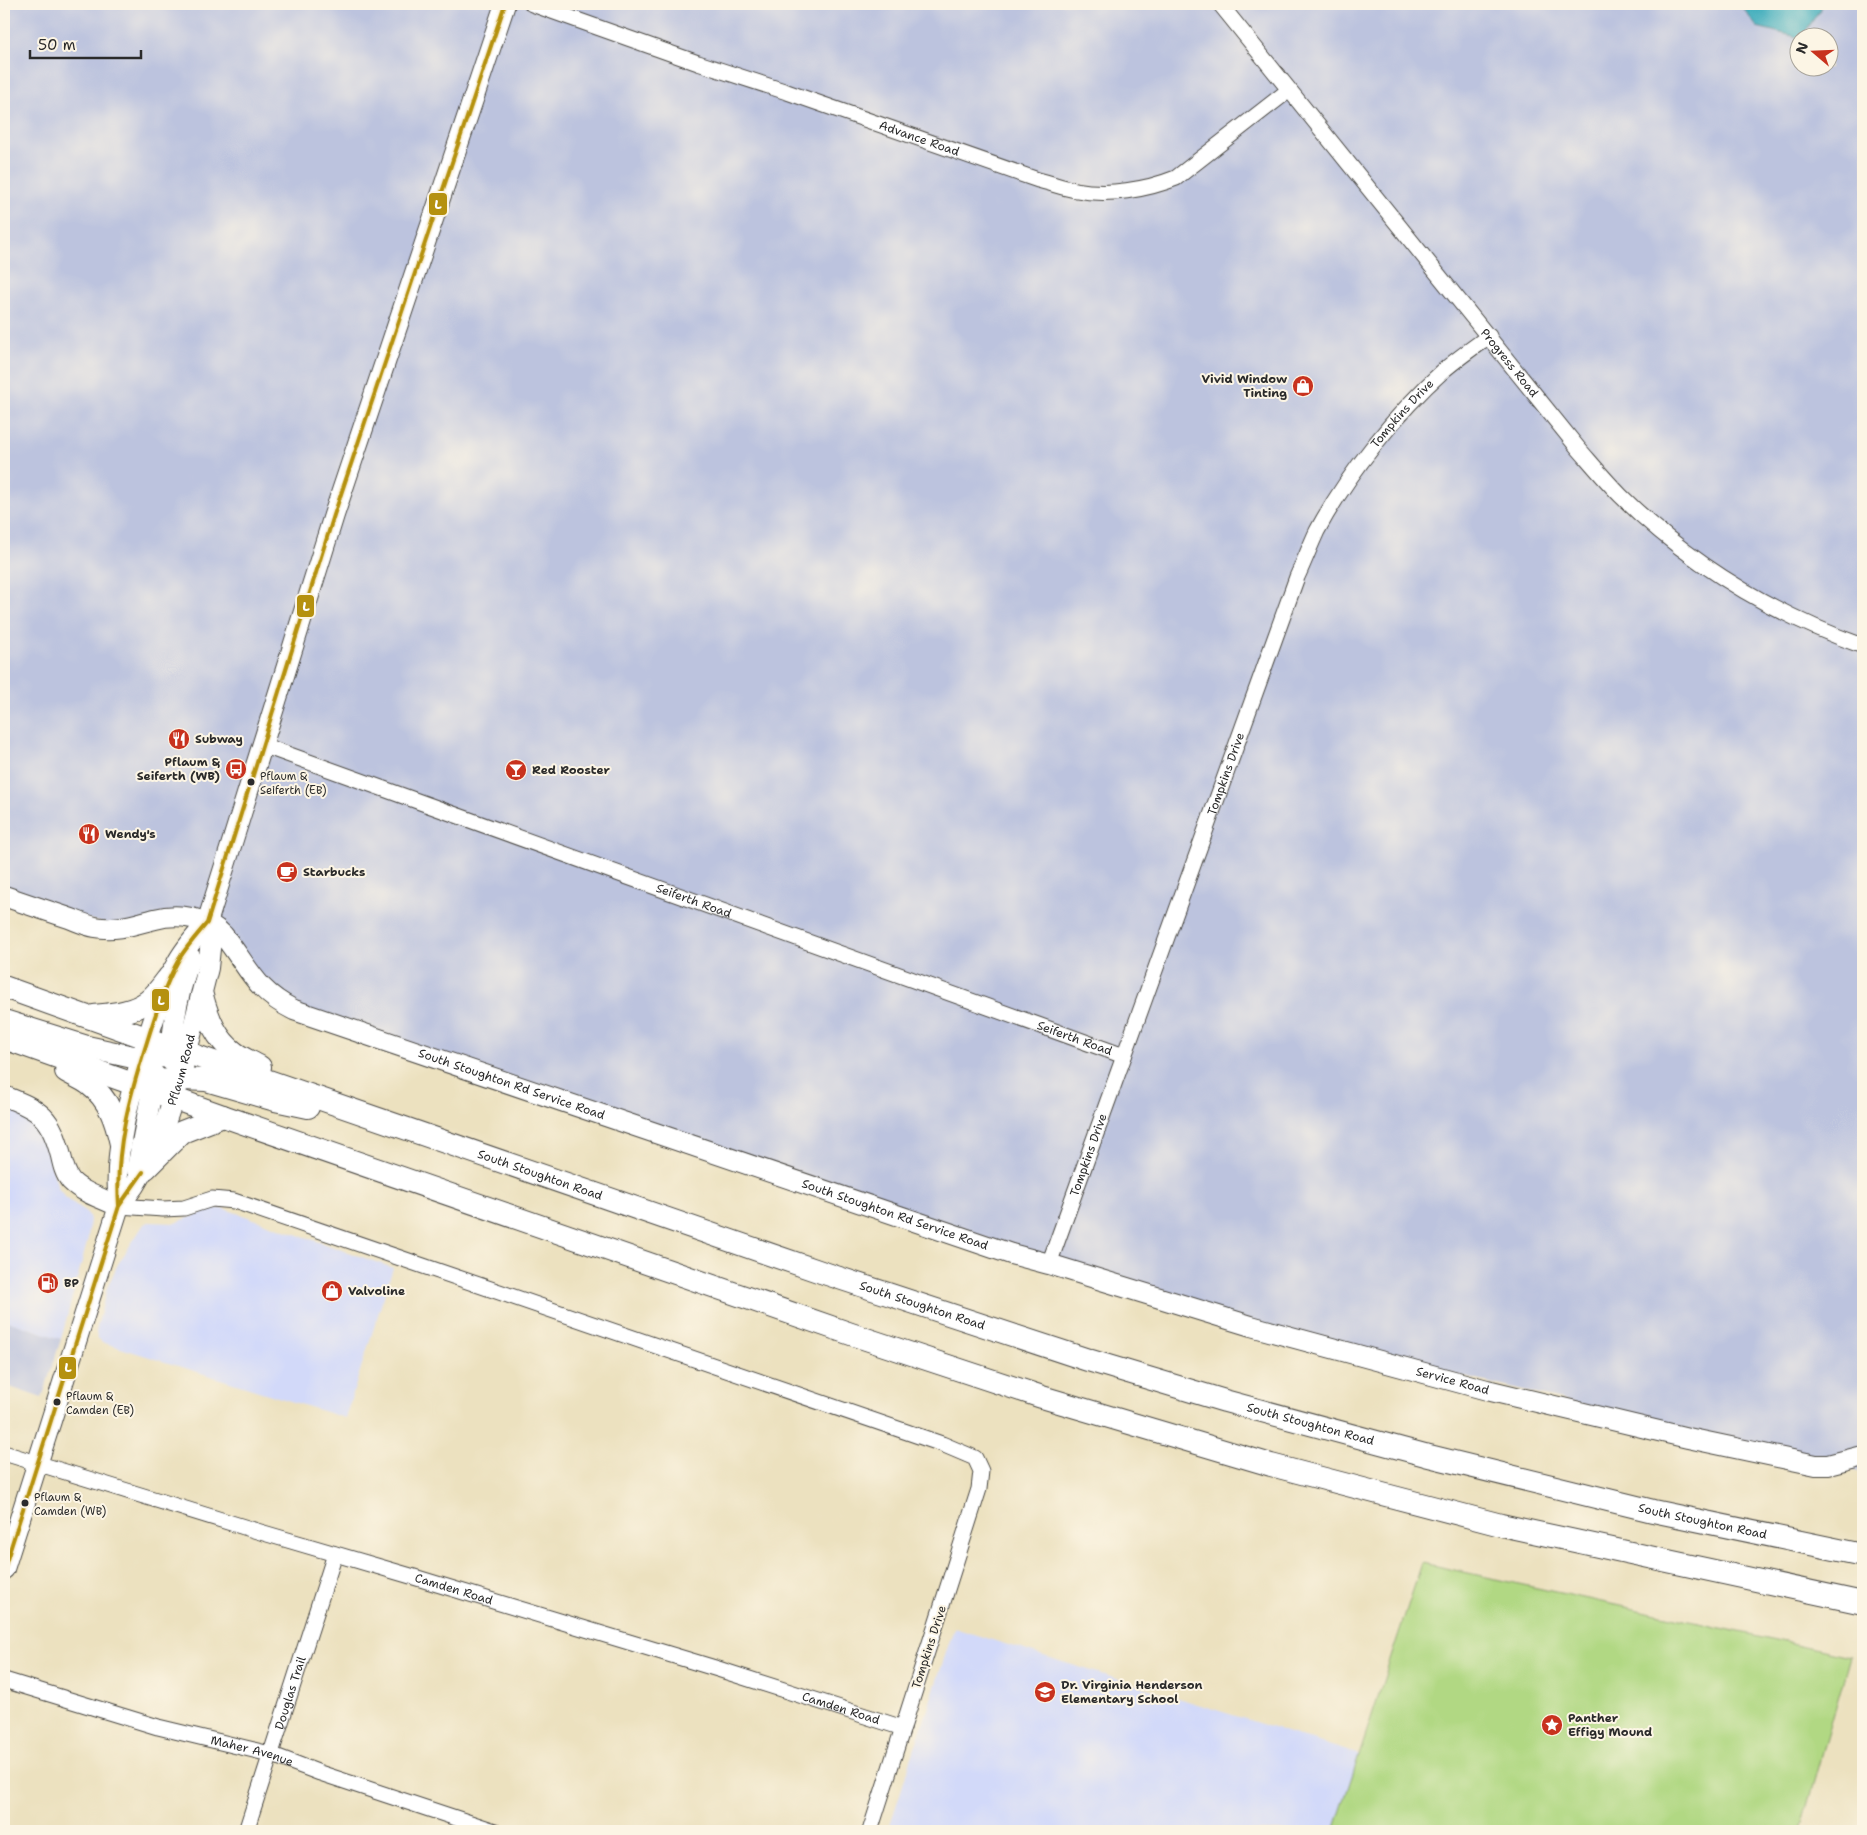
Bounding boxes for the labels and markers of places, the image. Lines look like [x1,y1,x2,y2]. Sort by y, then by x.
place label: Vivid Window Tinting [1202,371,1287,401]
shop icon: Vivid Window Tinting [1291,374,1315,398]
restaurant icon: Subway [167,727,191,751]
place label: Subway [195,731,243,747]
place label: Pflaum & Seiferth (WB) [137,754,221,784]
bus stop icon: Pflaum & Seiferth (WB) [224,757,248,781]
bar icon: Red Rooster [504,758,528,782]
place label: Red Rooster [532,762,610,778]
place label: Pflaum & Seiferth (EB) [260,769,326,798]
marker: Pflaum & Seiferth (EB) [246,777,256,787]
restaurant icon: Wendy's [77,822,101,846]
place label: Wendy's [105,826,156,842]
cafe icon: Starbucks [275,860,299,884]
place label: Starbucks [303,864,365,880]
fuel station icon: BP [36,1271,60,1295]
place label: BP [64,1275,80,1291]
shop icon: Valvoline [320,1279,344,1303]
place label: Valvoline [348,1283,405,1299]
place label: Pflaum & Camden (EB) [66,1389,134,1418]
marker: Pflaum & Camden (EB) [52,1397,62,1407]
place label: Pflaum & Camden (WB) [34,1490,106,1519]
marker: Pflaum & Camden (WB) [20,1498,30,1508]
place label: Dr. Virginia Henderson Elementary School [1061,1677,1203,1707]
school or university icon: Dr. Virginia Henderson Elementary School [1033,1680,1057,1704]
place label: Panther Effigy Mound [1568,1710,1652,1740]
place icon: Panther Effigy Mound [1540,1713,1564,1737]

